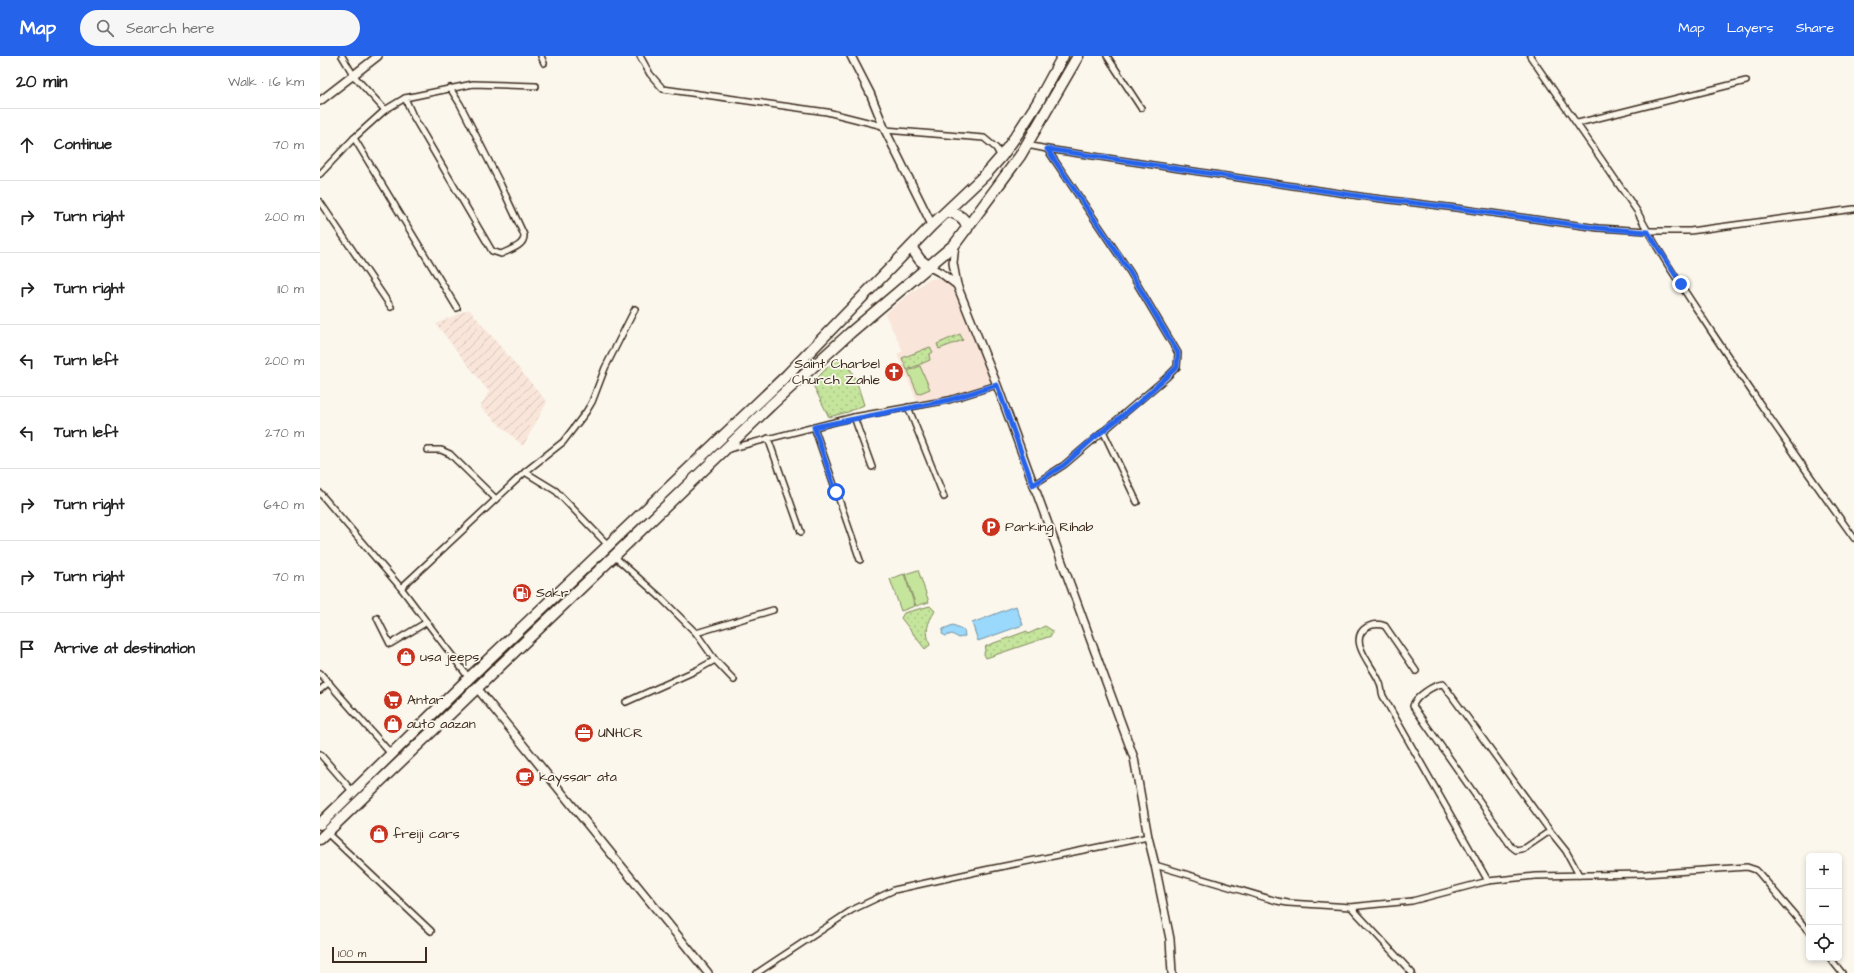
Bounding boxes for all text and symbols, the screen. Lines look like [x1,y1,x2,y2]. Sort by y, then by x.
search box [80,10,360,46]
text: Map [20,15,56,42]
icon: search [94,17,116,39]
text: Search here [126,18,215,39]
text: Map [1678,18,1705,38]
text: Layers [1727,18,1774,38]
text: Share [1796,18,1834,38]
text: 20 min [16,70,68,94]
text: Walk · 1.6 km [228,73,304,91]
icon: ahead [16,134,38,156]
text: Continue [54,134,112,155]
text: 70 m [272,136,304,154]
icon: right [16,206,38,228]
text: Turn right [54,206,125,227]
text: 200 m [265,208,304,226]
route end [1672,275,1690,293]
icon: right [16,278,38,300]
text: Turn right [54,278,125,299]
text: 110 m [277,280,304,298]
icon: left [16,350,38,372]
text: Turn left [54,350,118,371]
text: 200 m [265,352,304,370]
place label: Saint Charbel Church Zahle [792,354,880,390]
church icon: Saint Charbel Church Zahle [883,361,905,383]
icon: left [16,422,38,444]
text: Turn left [54,422,118,443]
text: 270 m [265,424,304,442]
route start [827,483,845,501]
icon: right [16,494,38,516]
text: Turn right [54,494,125,515]
text: 640 m [263,496,304,514]
parking icon: Parking Rihab [980,516,1002,538]
place label: Parking Rihab [1005,517,1093,537]
icon: right [16,566,38,588]
text: Turn right [54,566,125,587]
text: 70 m [272,568,304,586]
fuel station icon: Sakr [511,582,533,604]
place label: Sakr [536,583,569,603]
icon: arrive [16,638,38,660]
text: Arrive at destination [54,638,195,659]
shop icon: usa jeeps [395,646,417,668]
place label: usa jeeps [420,647,479,667]
supermarket icon: Antar [382,689,404,711]
place label: Antar [407,690,444,710]
shop icon: auto aazan [382,713,404,735]
place label: auto aazan [407,714,476,734]
office icon: UNHCR [573,722,595,744]
place label: UNHCR [598,723,643,743]
cafe icon: kayssar ata [514,766,536,788]
place label: kayssar ata [539,767,617,787]
shop icon: freiji cars [368,823,390,845]
place label: freiji cars [393,824,460,844]
map controls [1806,853,1842,961]
button: + [1806,853,1842,889]
button: − [1806,889,1842,925]
button: locate [1806,925,1842,961]
scale bar [332,945,427,964]
text: 100 m [338,946,366,961]

